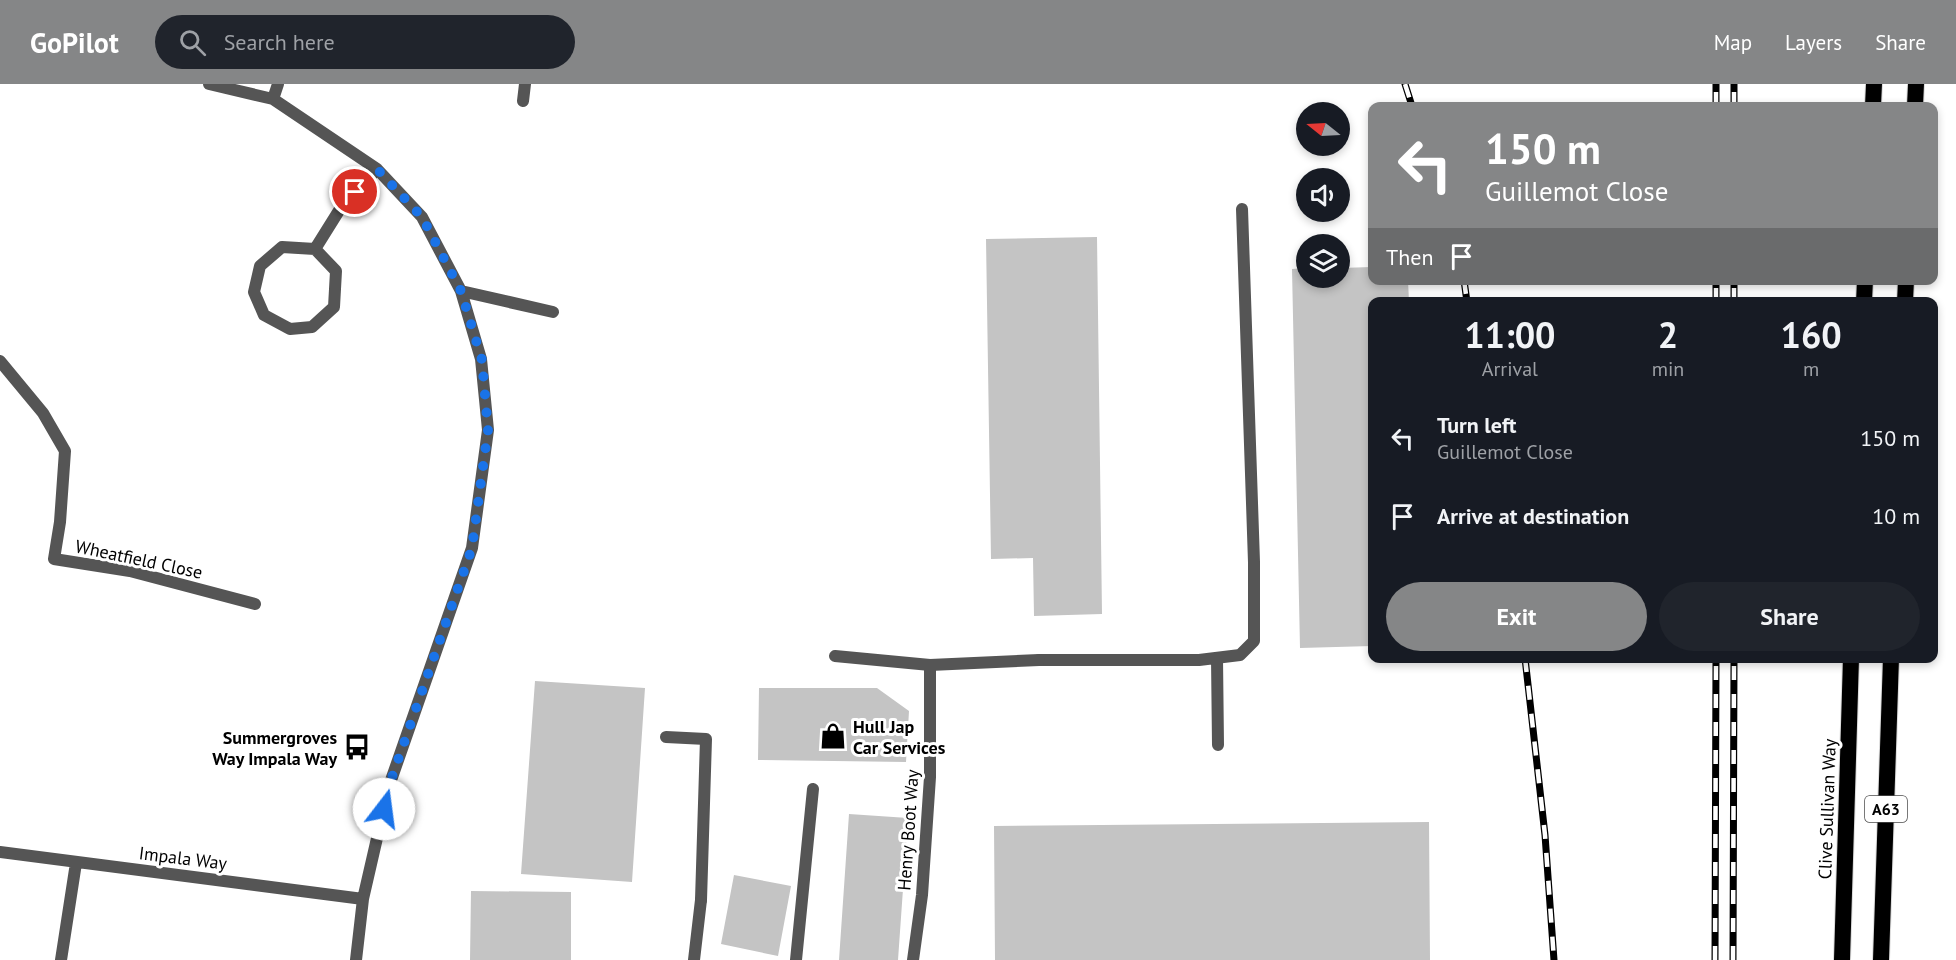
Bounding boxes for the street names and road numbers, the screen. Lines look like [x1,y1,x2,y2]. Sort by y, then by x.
street label: Wheatfield Close [73,534,205,584]
street label: Clive Sullivan Way [1813,738,1841,880]
street label: Henry Boot Way [892,768,924,891]
road number: A63 [1865,796,1907,822]
street label: Impala Way [138,841,229,875]

